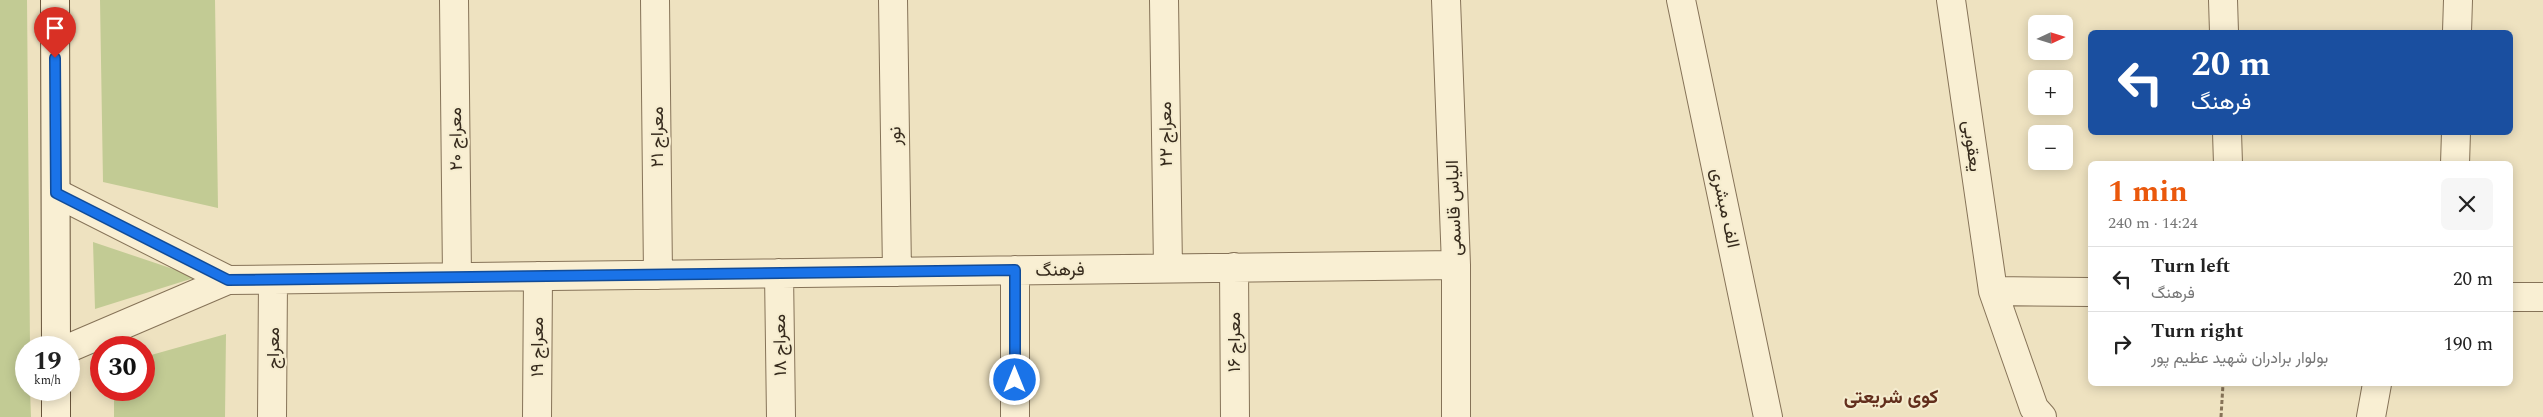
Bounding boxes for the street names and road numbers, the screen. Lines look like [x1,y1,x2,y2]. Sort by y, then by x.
street label: معراج ۲۲ [1152,101,1180,167]
street label: معراج ۲۰ [442,107,470,171]
street label: معراج ۲۱ [644,107,671,167]
street label: یعقوبی [1955,119,1989,173]
street label: نور [881,126,909,147]
street label: الیاس قاسمی [1439,160,1469,256]
street label: الف مبشری [1703,165,1747,251]
street label: فرهنگ [1035,256,1085,284]
street label: معراج ۱۶ [1221,312,1248,372]
street label: معراج ۱۸ [766,314,794,376]
street label: معراج ۱۹ [524,317,551,377]
street label: معراج [260,327,287,369]

